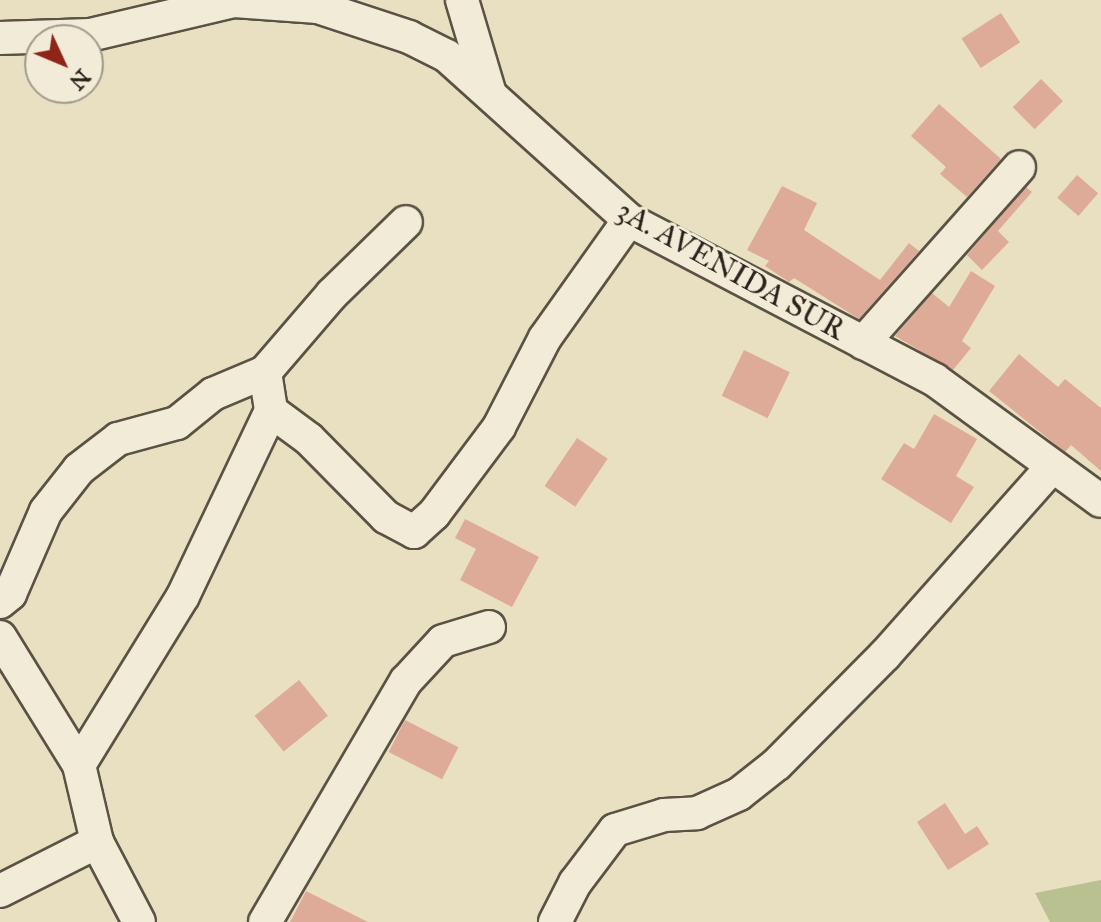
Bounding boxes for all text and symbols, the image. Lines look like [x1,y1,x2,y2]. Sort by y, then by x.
north arrow [24,24,104,104]
text: N [64,64,96,96]
street label: 3A. AVENIDA SUR [611,192,851,348]

